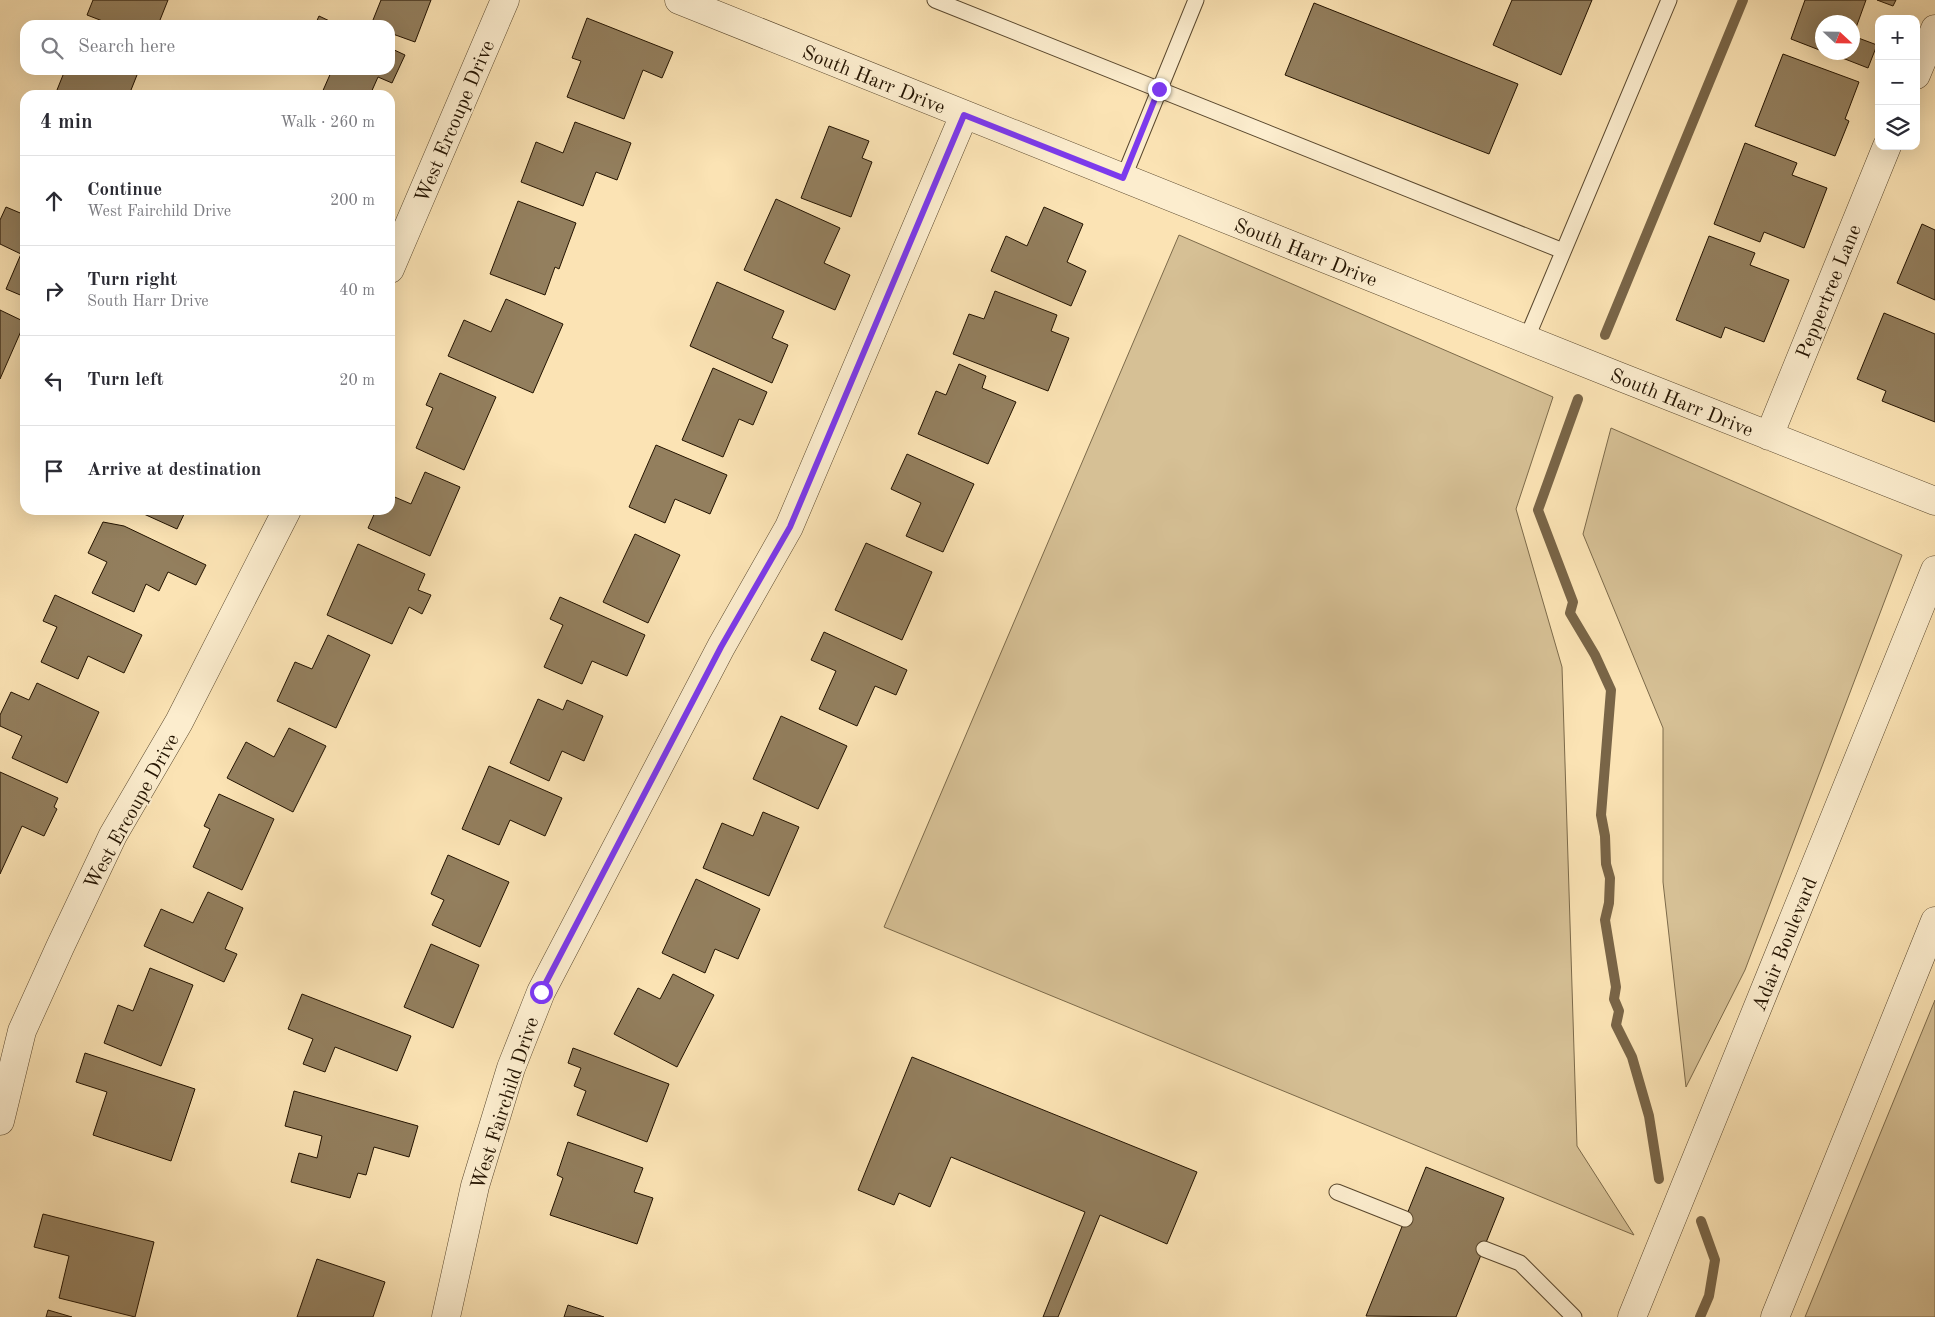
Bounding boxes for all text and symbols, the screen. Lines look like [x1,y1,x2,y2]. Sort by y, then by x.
north arrow [1815,15,1860,60]
map controls [1875,15,1920,150]
button: + [1875,15,1920,60]
search box [20,20,395,75]
icon: search [38,34,66,62]
text: Search here [78,38,175,57]
street label: West Ercoupe Drive [413,38,499,206]
street label: South Harr Drive [799,43,948,119]
button: − [1875,60,1920,105]
route end [1148,78,1171,101]
button: layers [1875,105,1920,150]
text: 4 min [40,112,93,133]
text: Walk · 260 m [280,115,375,131]
text: Continue [87,181,162,200]
icon: ahead [40,187,68,215]
text: 200 m [330,193,375,209]
text: West Fairchild Drive [87,204,231,220]
street label: South Harr Drive [1231,216,1380,292]
street label: Peppertree Lane [1794,222,1866,361]
text: Turn right [87,271,177,290]
icon: right [40,277,68,305]
text: 40 m [339,283,375,299]
text: South Harr Drive [87,294,209,310]
street label: South Harr Drive [1607,366,1756,442]
icon: left [40,367,68,395]
text: Turn left [87,371,164,390]
text: 20 m [339,373,375,389]
icon: arrive [40,457,68,485]
text: Arrive at destination [87,461,261,480]
street label: West Ercoupe Drive [82,731,184,893]
street label: Adair Boulevard [1750,875,1822,1014]
route start [530,981,553,1004]
street label: West Fairchild Drive [469,1015,543,1192]

